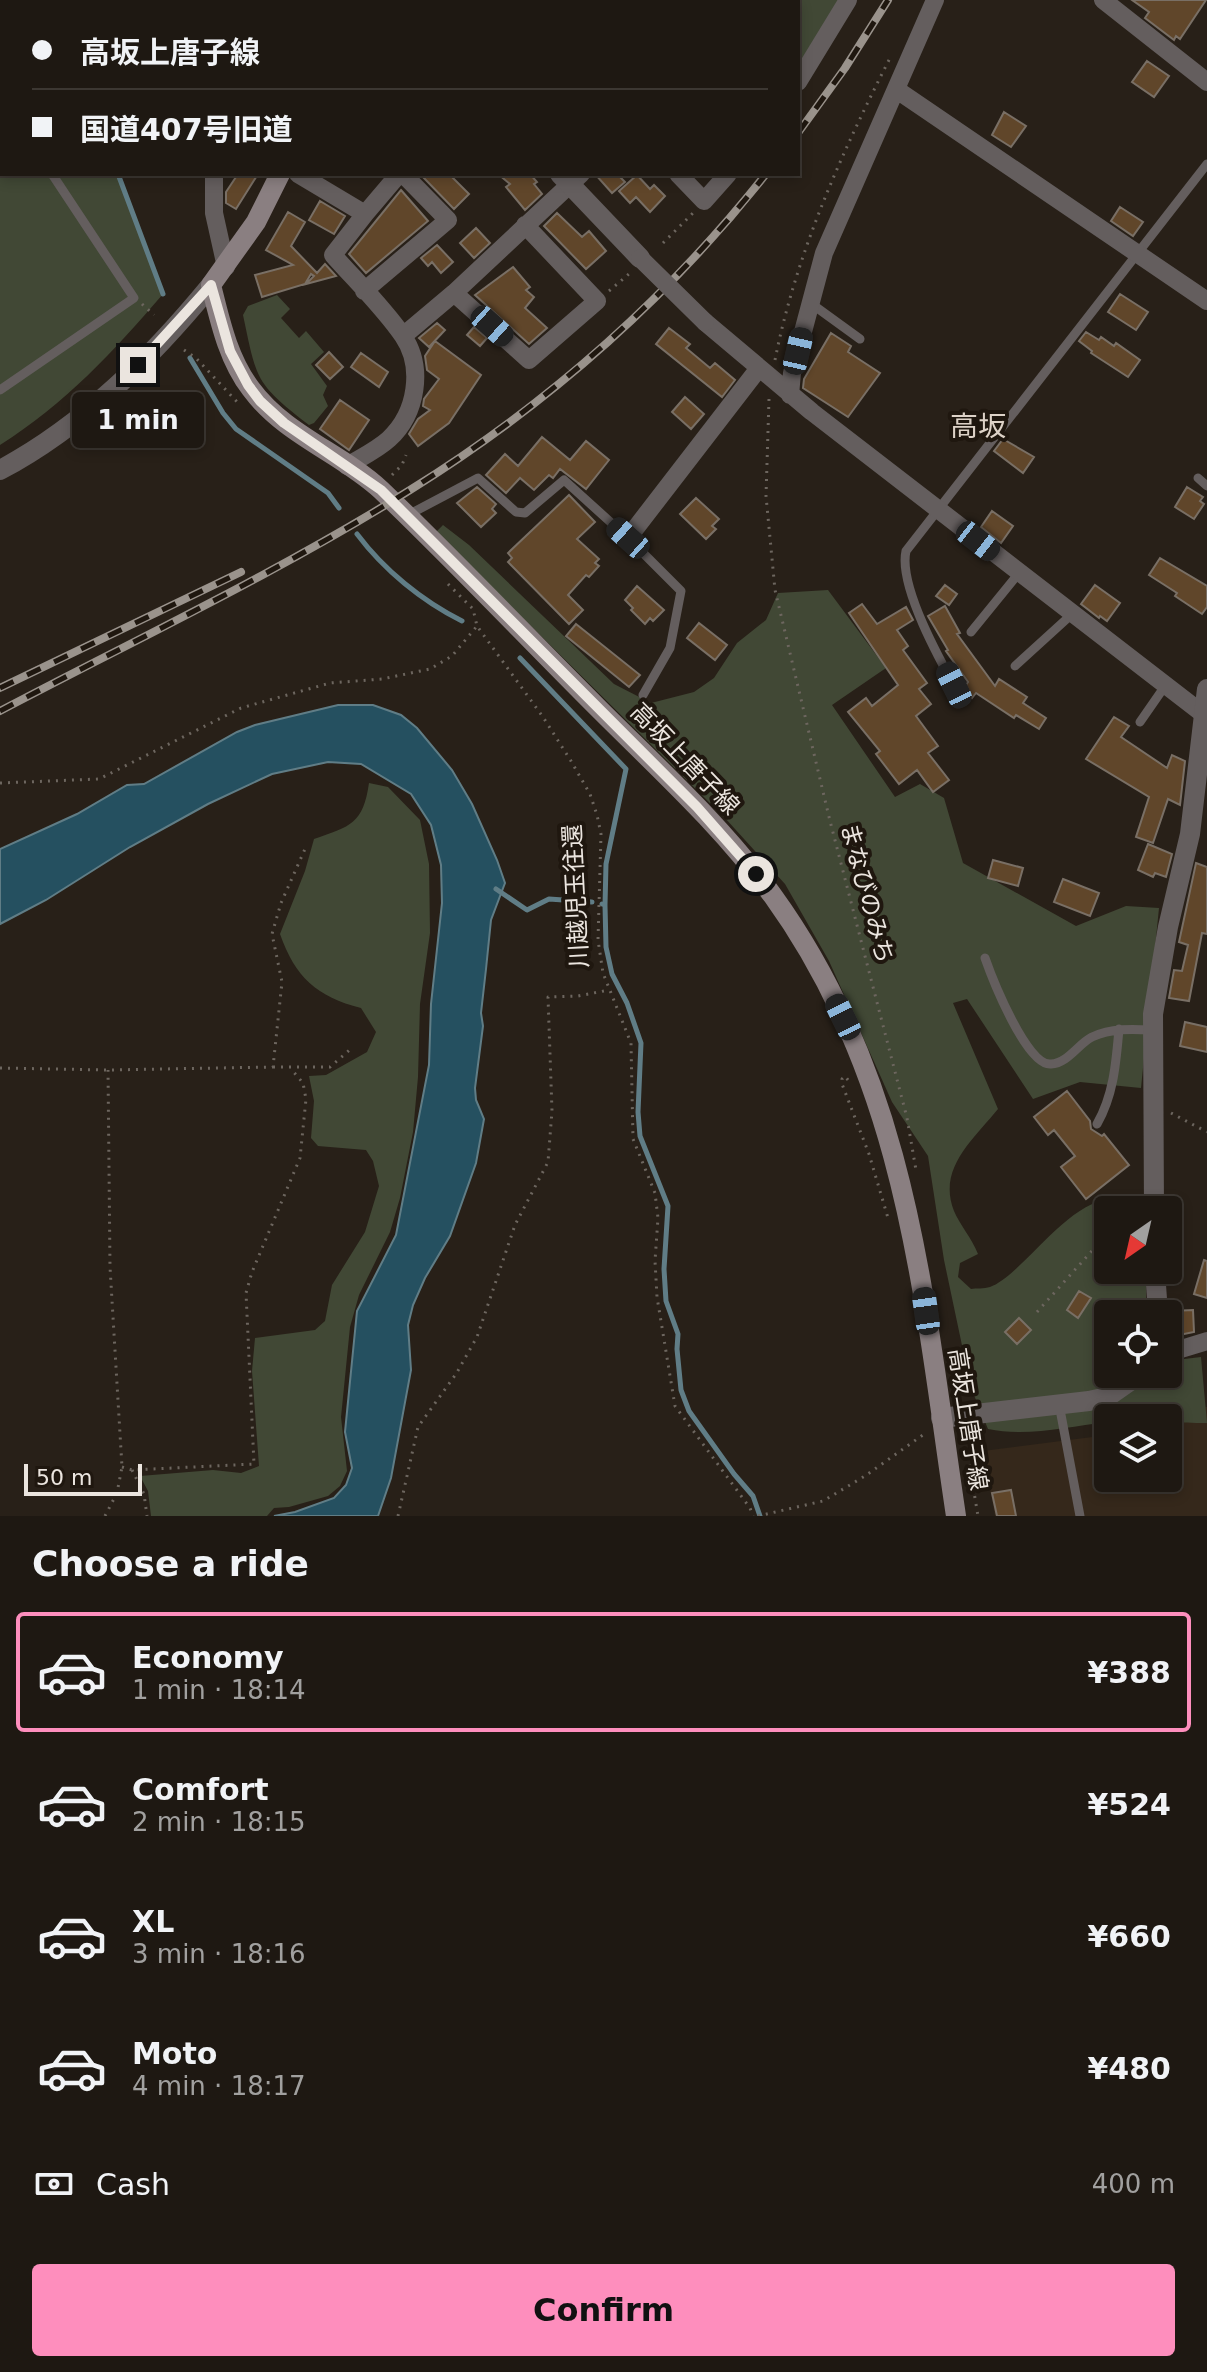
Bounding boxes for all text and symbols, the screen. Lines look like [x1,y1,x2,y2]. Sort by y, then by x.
text: 高坂上唐子線 [80,35,260,70]
text: 国道407号旧道 [80,112,293,147]
car [466,301,518,351]
car [781,325,815,377]
route end [120,347,156,383]
callout: 1 min [72,393,204,449]
text: 1 min [97,405,179,435]
district label: 高坂 [950,410,1006,443]
car [602,513,654,563]
car [952,517,1004,565]
car [933,658,975,712]
street label: 高坂上唐子線 [625,697,745,821]
street label: まなびのみち [835,820,899,966]
street label: 川越児玉往還 [558,823,594,969]
route start [738,856,774,892]
car [822,990,864,1044]
north arrow [1094,1196,1182,1284]
map controls [1094,1196,1182,1492]
car [911,1286,941,1336]
button: locate [1094,1300,1182,1388]
street label: 高坂上唐子線 [943,1346,993,1492]
button: layers [1094,1404,1182,1492]
scale bar [24,1460,142,1496]
text: 50 m [36,1465,92,1490]
text: Choose a ride [32,1543,309,1584]
icon: car [36,1636,108,1708]
text: Economy [132,1640,284,1675]
text: ¥388 [1088,1655,1171,1690]
text: 1 min · 18:14 [132,1675,306,1705]
icon: car [36,1768,108,1840]
text: Comfort [132,1772,269,1807]
text: ¥524 [1088,1787,1171,1822]
text: 2 min · 18:15 [132,1807,306,1837]
icon: car [36,1900,108,1972]
text: XL [132,1904,174,1939]
text: ¥660 [1088,1919,1171,1954]
text: 3 min · 18:16 [132,1939,306,1969]
icon: car [36,2032,108,2104]
text: Moto [132,2036,217,2071]
text: ¥480 [1088,2051,1171,2086]
text: 4 min · 18:17 [132,2071,306,2101]
icon: cash [32,2162,76,2206]
text: Cash [96,2167,170,2202]
text: 400 m [1092,2169,1175,2199]
button: Confirm [32,2264,1175,2356]

